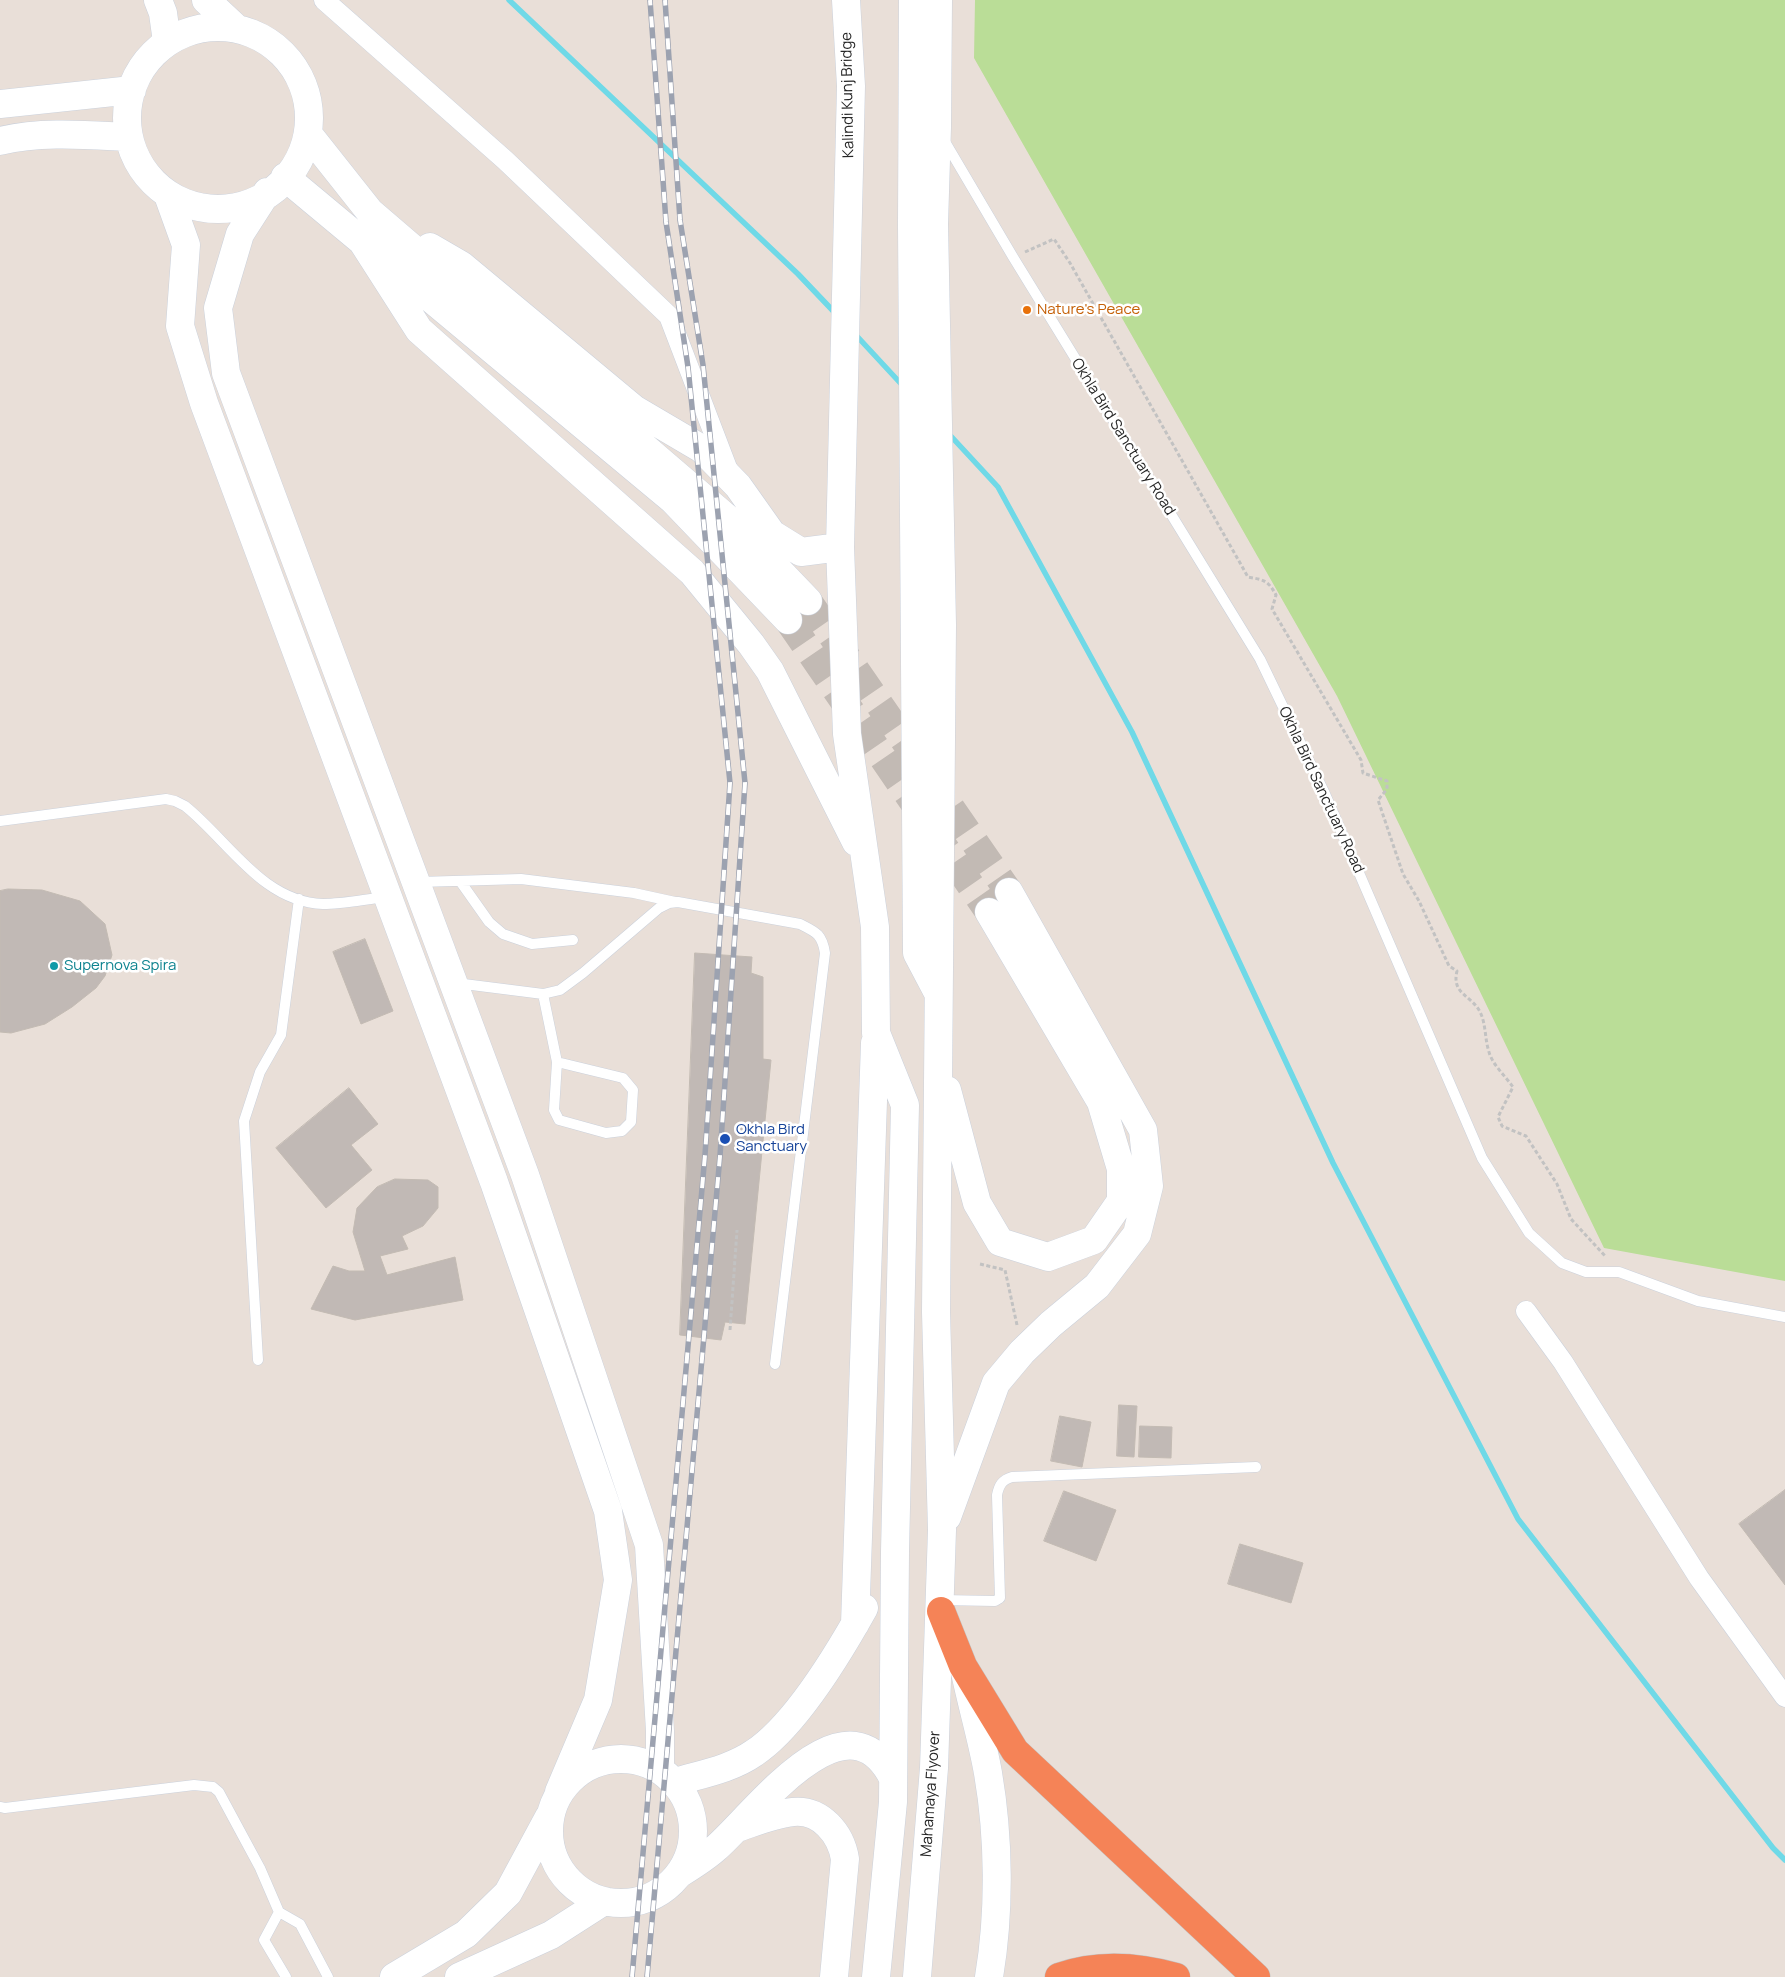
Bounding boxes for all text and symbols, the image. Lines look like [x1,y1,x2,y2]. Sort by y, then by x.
street label: Kalindi Kunj Bridge [838,32,858,158]
place label: Nature's Peace [1037,301,1140,319]
marker: Nature's Peace [1021,304,1033,316]
street label: Okhla Bird Sanctuary Road [1067,355,1179,519]
street label: Okhla Bird Sanctuary Road [1274,704,1368,876]
place label: Supernova Spira [64,957,176,975]
marker: Supernova Spira [48,960,60,972]
place label: Okhla Bird Sanctuary [736,1121,807,1156]
marker: Okhla Bird Sanctuary [718,1132,732,1146]
street label: Mahamaya Flyover [918,1730,944,1858]

